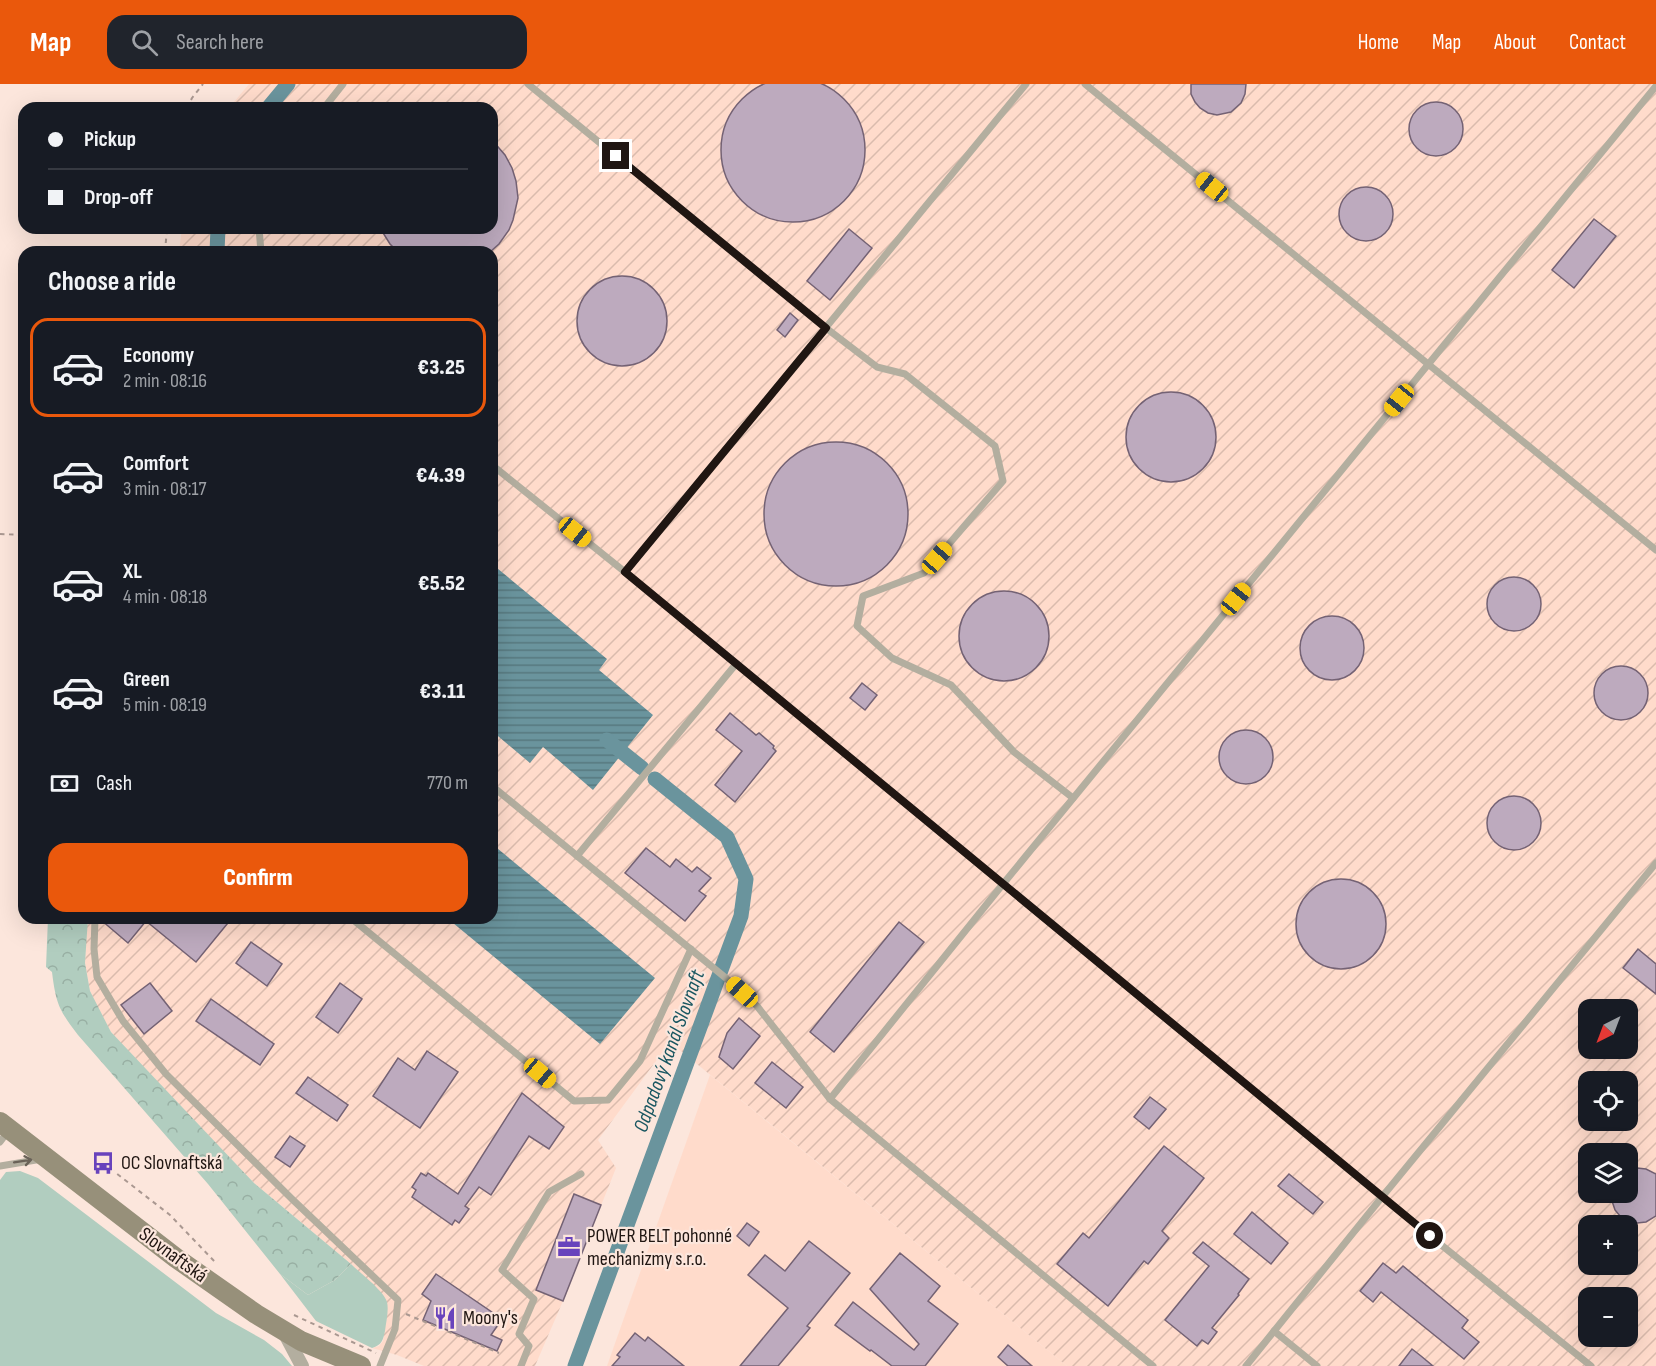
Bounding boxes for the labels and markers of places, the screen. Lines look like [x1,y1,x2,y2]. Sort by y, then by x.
bus stop icon: OC Slovnaftská [90,1150,116,1176]
place label: OC Slovnaftská [121,1151,222,1175]
place label: POWER BELT pohonné mechanizmy s.r.o. [587,1224,732,1271]
office icon: POWER BELT pohonné mechanizmy s.r.o. [556,1234,582,1260]
restaurant icon: Moony's [432,1305,458,1331]
place label: Moony's [463,1306,518,1330]

